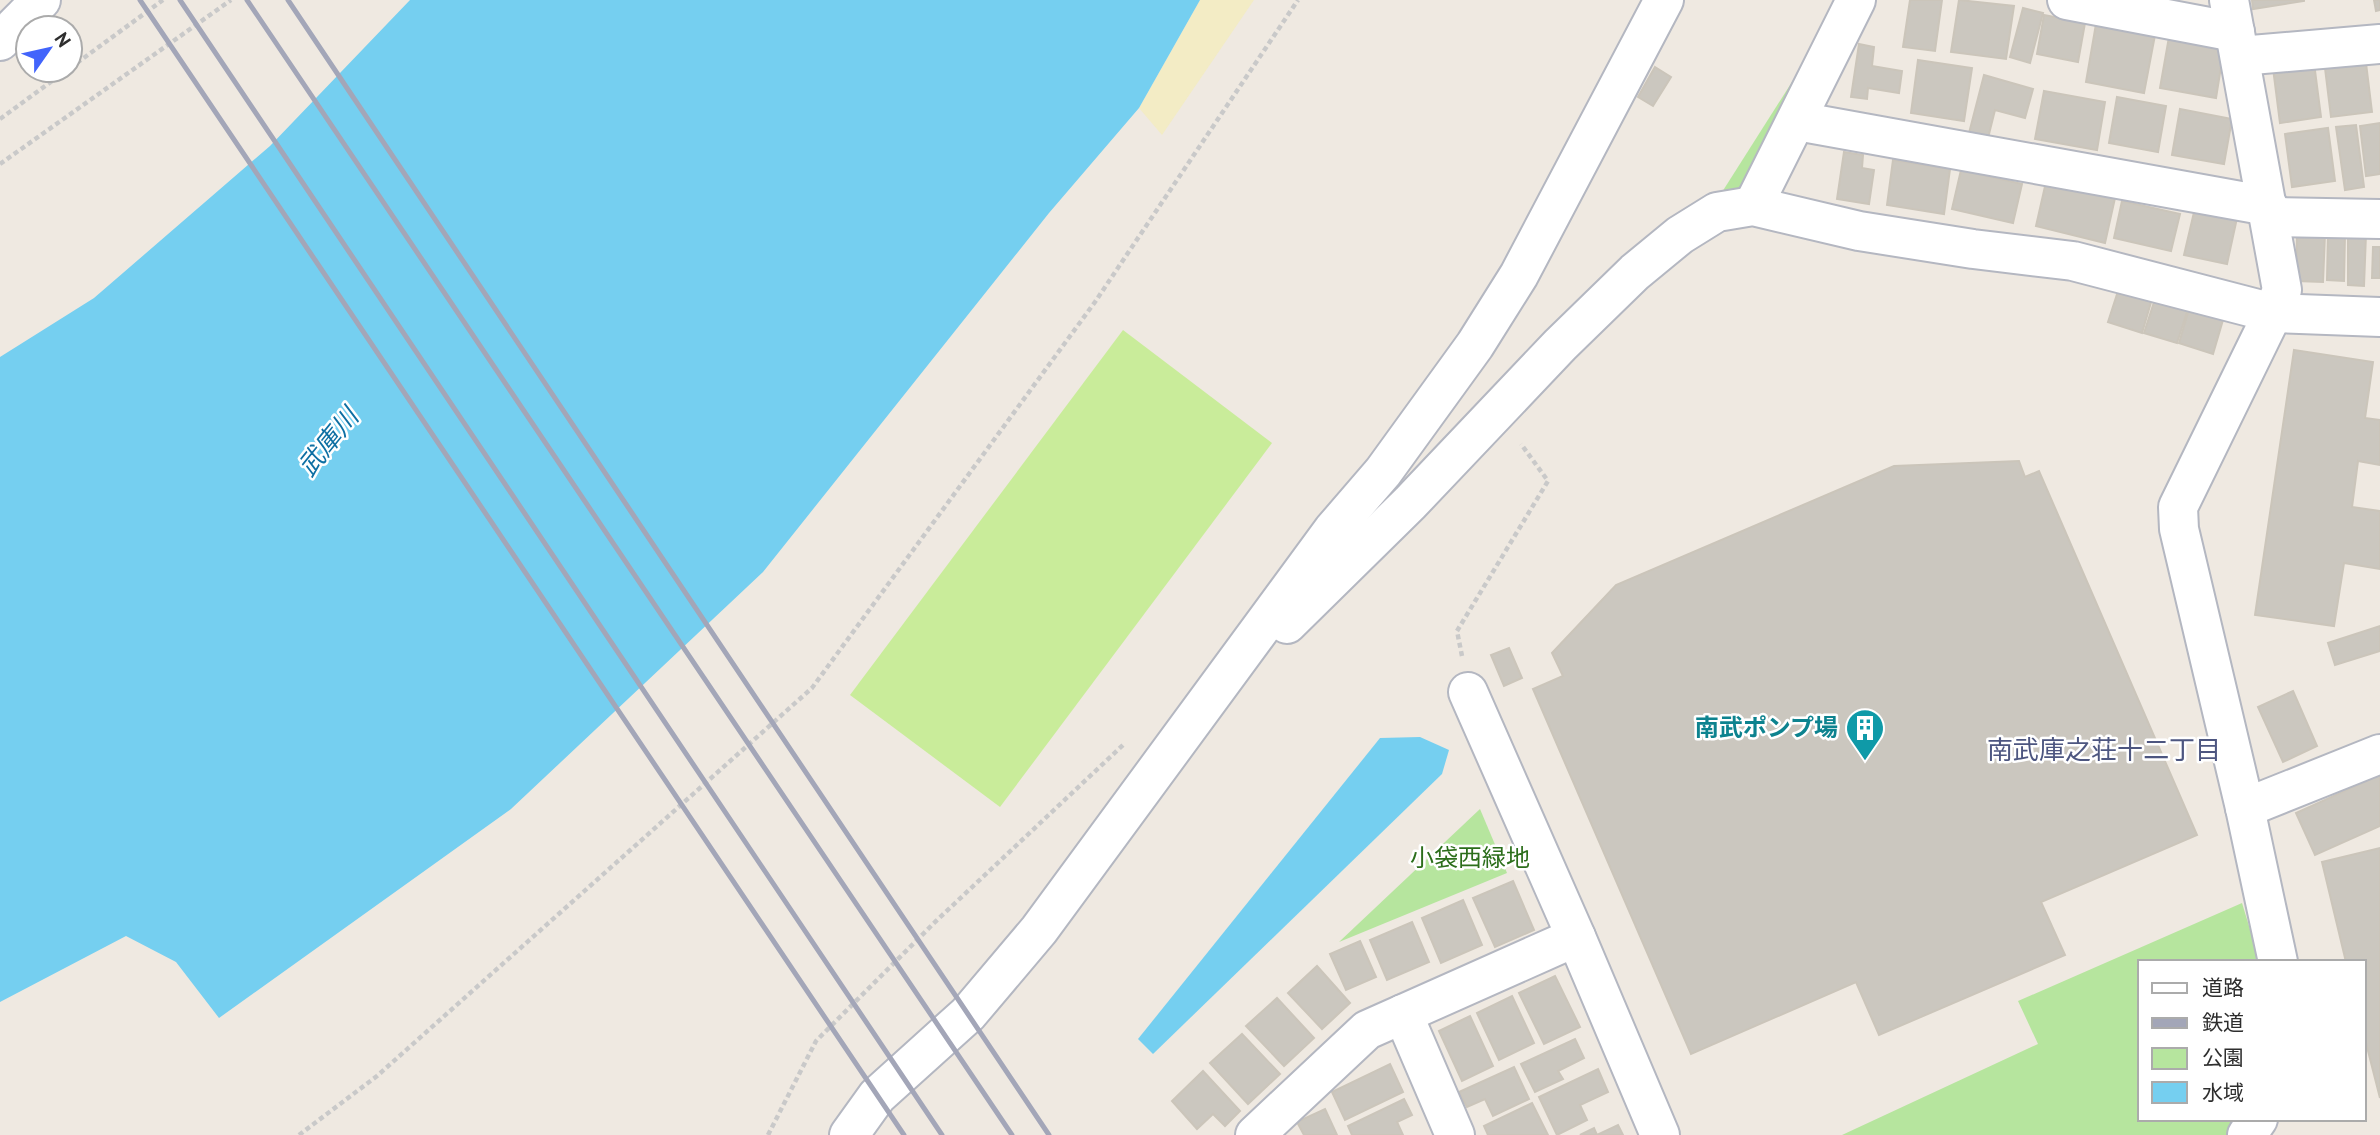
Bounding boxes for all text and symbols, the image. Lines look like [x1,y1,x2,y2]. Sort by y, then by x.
north arrow [14,14,84,84]
text: N [50,28,77,51]
water label: 武庫川 [290,399,367,482]
building icon: 南武ポンプ場 [1844,707,1886,762]
place label: 南武ポンプ場 [1695,712,1838,743]
district label: 南武庫之荘十二丁目 [1987,733,2221,766]
park label: 小袋西緑地 [1410,842,1530,873]
legend [2138,960,2366,1121]
text: 道路 [2202,974,2244,1001]
text: 鉄道 [2202,1009,2244,1036]
text: 公園 [2202,1044,2244,1071]
text: 水域 [2202,1079,2244,1106]

